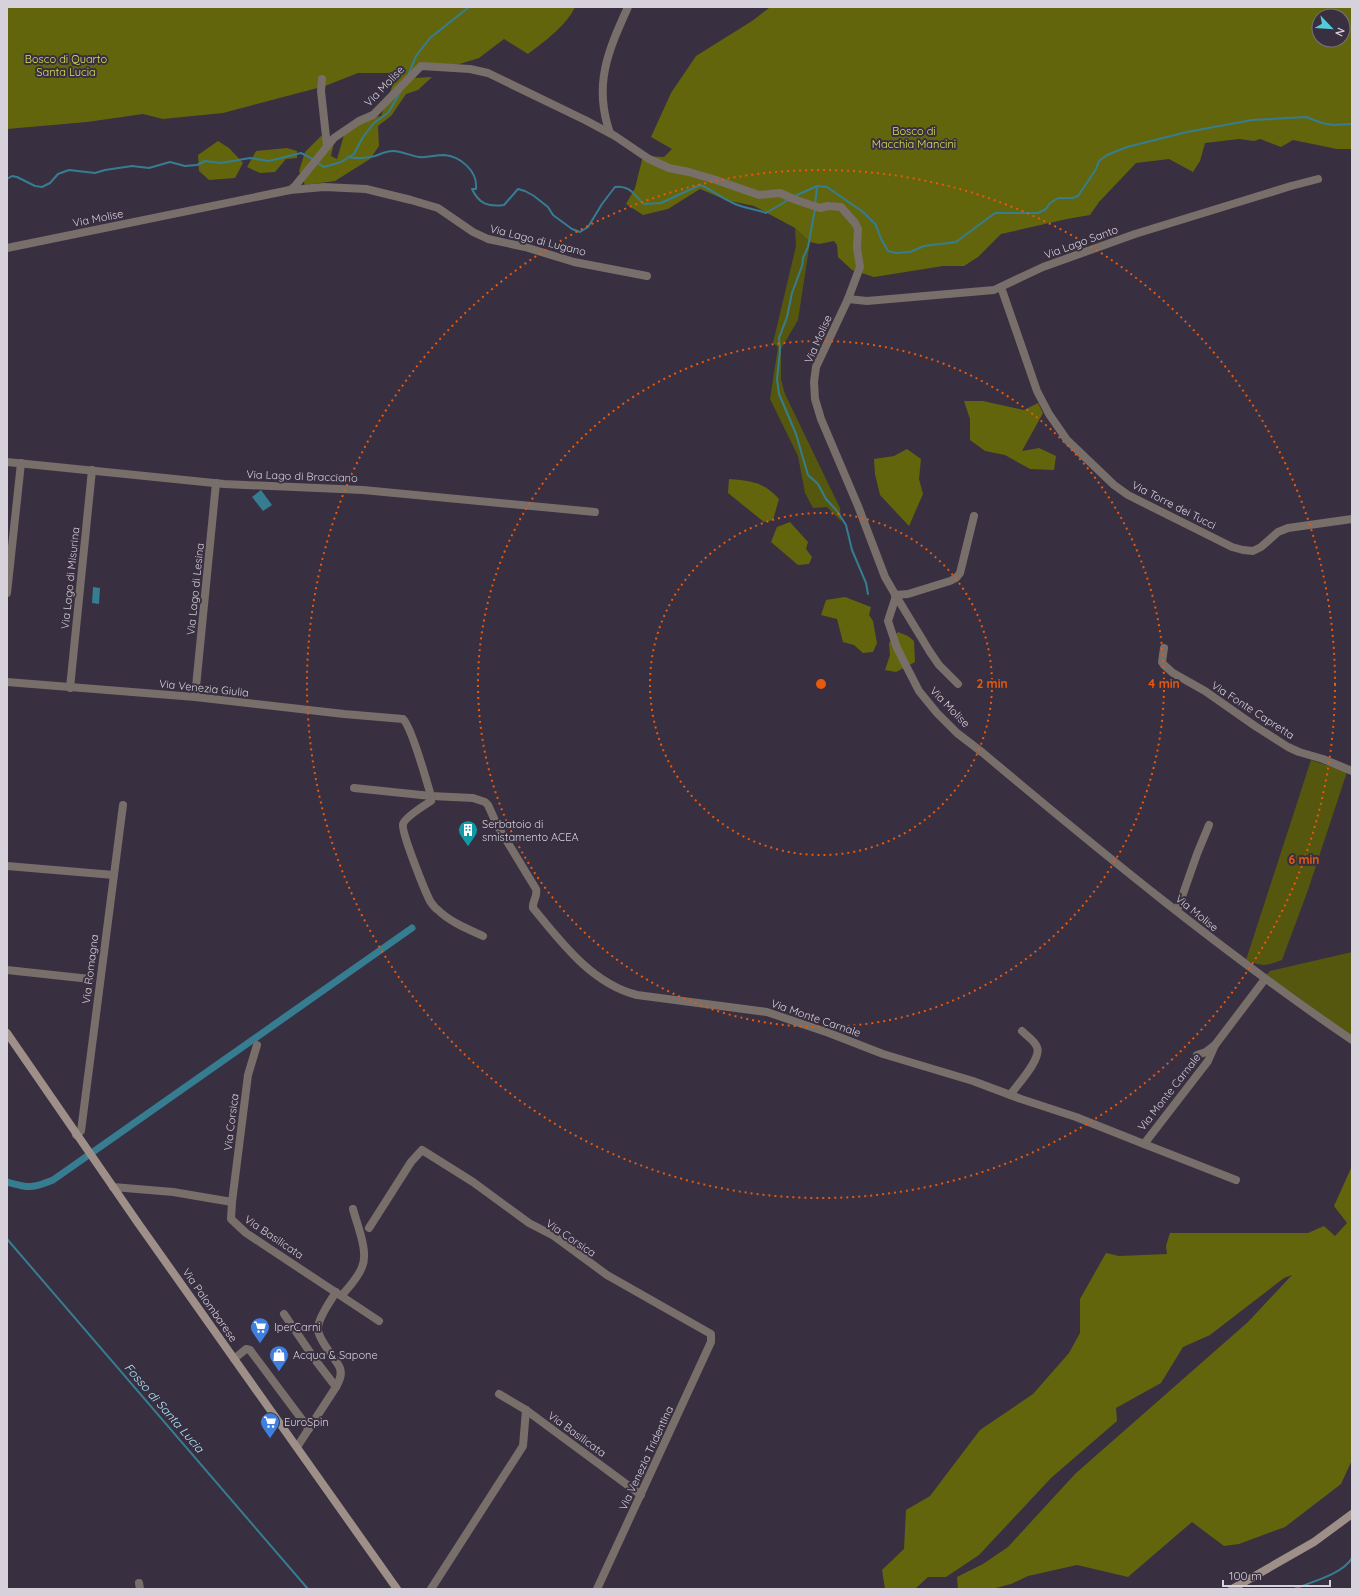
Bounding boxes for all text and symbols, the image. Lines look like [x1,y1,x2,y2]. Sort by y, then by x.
north arrow [1311,8,1351,48]
text: N [1332,26,1348,39]
park label: Bosco di Quarto Santa Lucia [25,52,108,79]
street label: Via Molise [361,63,407,109]
park label: Bosco di Macchia Mancini [872,124,956,151]
street label: Via Molise [71,206,125,230]
street label: Via Lago di Lugano [488,221,588,259]
street label: Via Lago Santo [1042,222,1120,262]
street label: Via Molise [801,313,835,365]
street label: Via Lago di Bracciano [246,467,358,485]
street label: Via Torre dei Tucci [1130,478,1218,532]
street label: Via Lago di Misurina [58,526,82,630]
street label: Via Lago di Lesina [183,542,207,636]
street label: Via Venezia Giulia [158,676,250,700]
text: 2 min [976,676,1008,691]
text: 4 min [1148,676,1180,691]
centre of rings [814,677,828,691]
street label: Via Fonte Capretta [1209,678,1297,742]
street label: Via Molise [927,684,973,730]
place label: Serbatoio di smistamento ACEA [482,817,579,844]
building icon: Serbatoio di smistamento ACEA [457,819,479,847]
text: 6 min [1288,852,1320,867]
street label: Via Molise [1173,891,1221,935]
street label: Via Romagna [79,933,101,1005]
street label: Via Monte Carnale [769,996,863,1040]
street label: Via Monte Carnale [1135,1051,1203,1133]
street label: Via Corsica [221,1093,241,1151]
street label: Via Basilicata [242,1212,306,1262]
street label: Via Corsica [543,1216,599,1260]
street label: Via Palombarese [179,1266,241,1344]
supermarket icon: IperCarni [249,1316,271,1344]
place label: IperCarni [274,1320,321,1334]
shop icon: Acqua & Sapone [268,1344,290,1372]
place label: Acqua & Sapone [293,1348,378,1362]
water label: Fosso di Santa Lucia [121,1360,208,1456]
street label: Via Venezia Tridentina [616,1404,676,1512]
street label: Via Basilicata [545,1408,609,1460]
supermarket icon: EuroSpin [259,1411,281,1439]
place label: EuroSpin [284,1415,329,1429]
scale bar [1223,1562,1330,1588]
text: 100 m [1229,1568,1262,1583]

